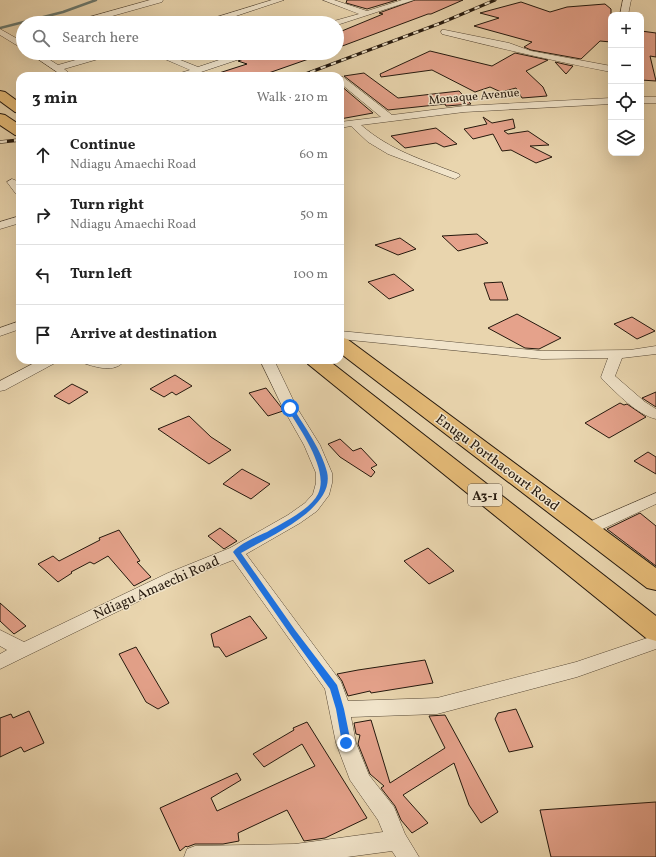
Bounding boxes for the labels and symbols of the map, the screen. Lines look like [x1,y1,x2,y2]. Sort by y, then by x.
street label: Monaque Avenue [428,85,520,109]
route start [281,399,299,417]
street label: Enugu Porthacourt Road [431,410,563,516]
road number: A3-1 [468,484,502,506]
street label: Ndiagu Amaechi Road [91,552,223,625]
route end [337,734,355,752]

